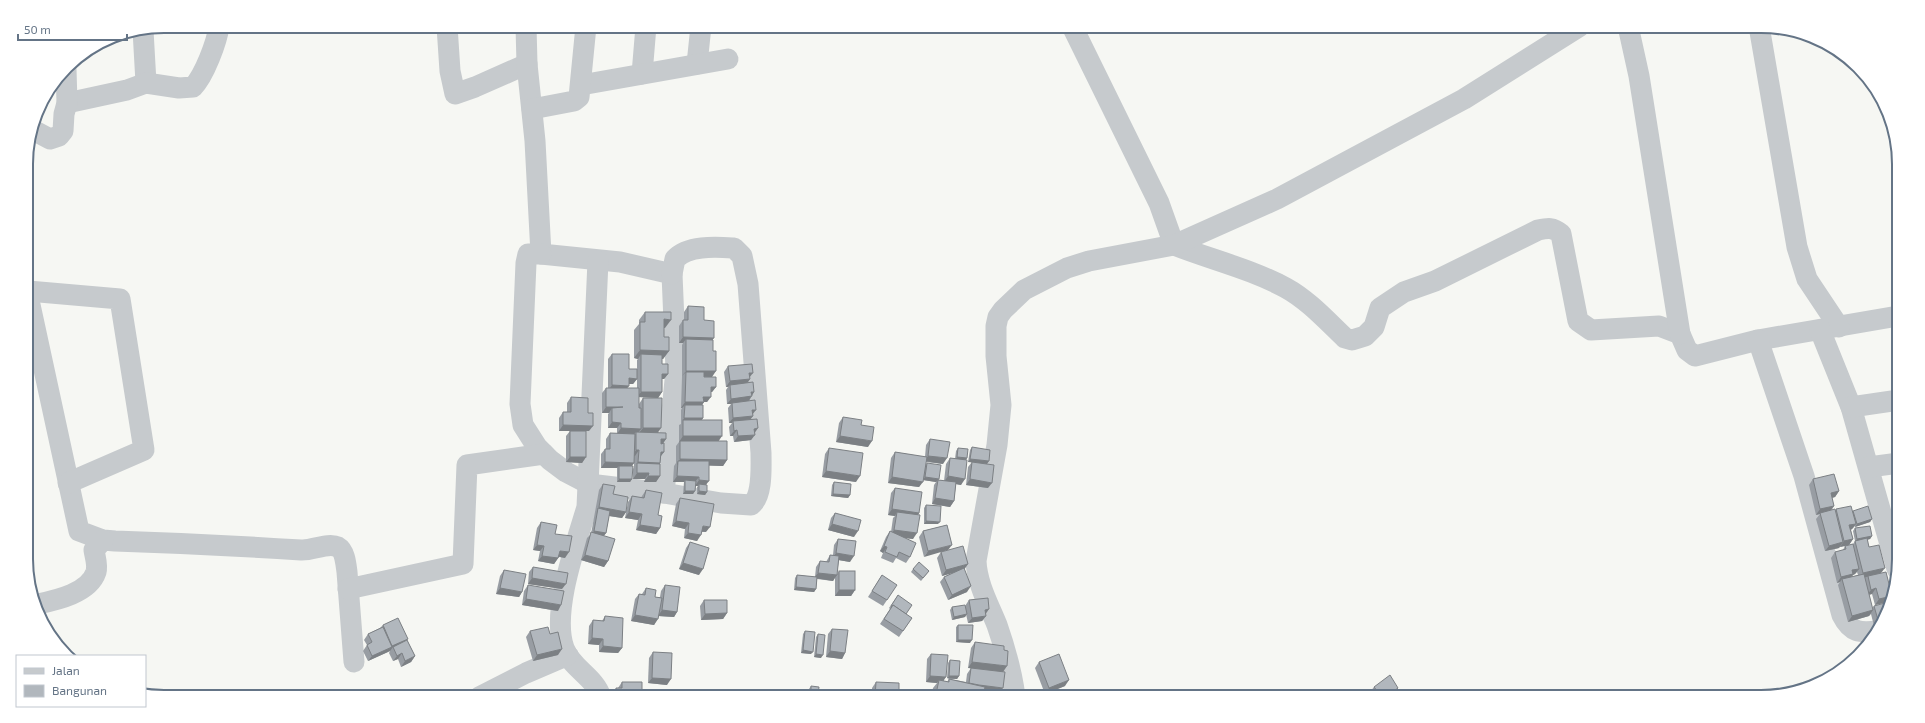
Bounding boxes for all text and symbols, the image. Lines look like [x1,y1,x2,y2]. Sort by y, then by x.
scale bar [18,16,127,42]
text: 50 m [24,22,51,36]
legend [16,655,146,707]
text: Jalan [52,663,80,677]
text: Bangunan [52,683,107,697]

